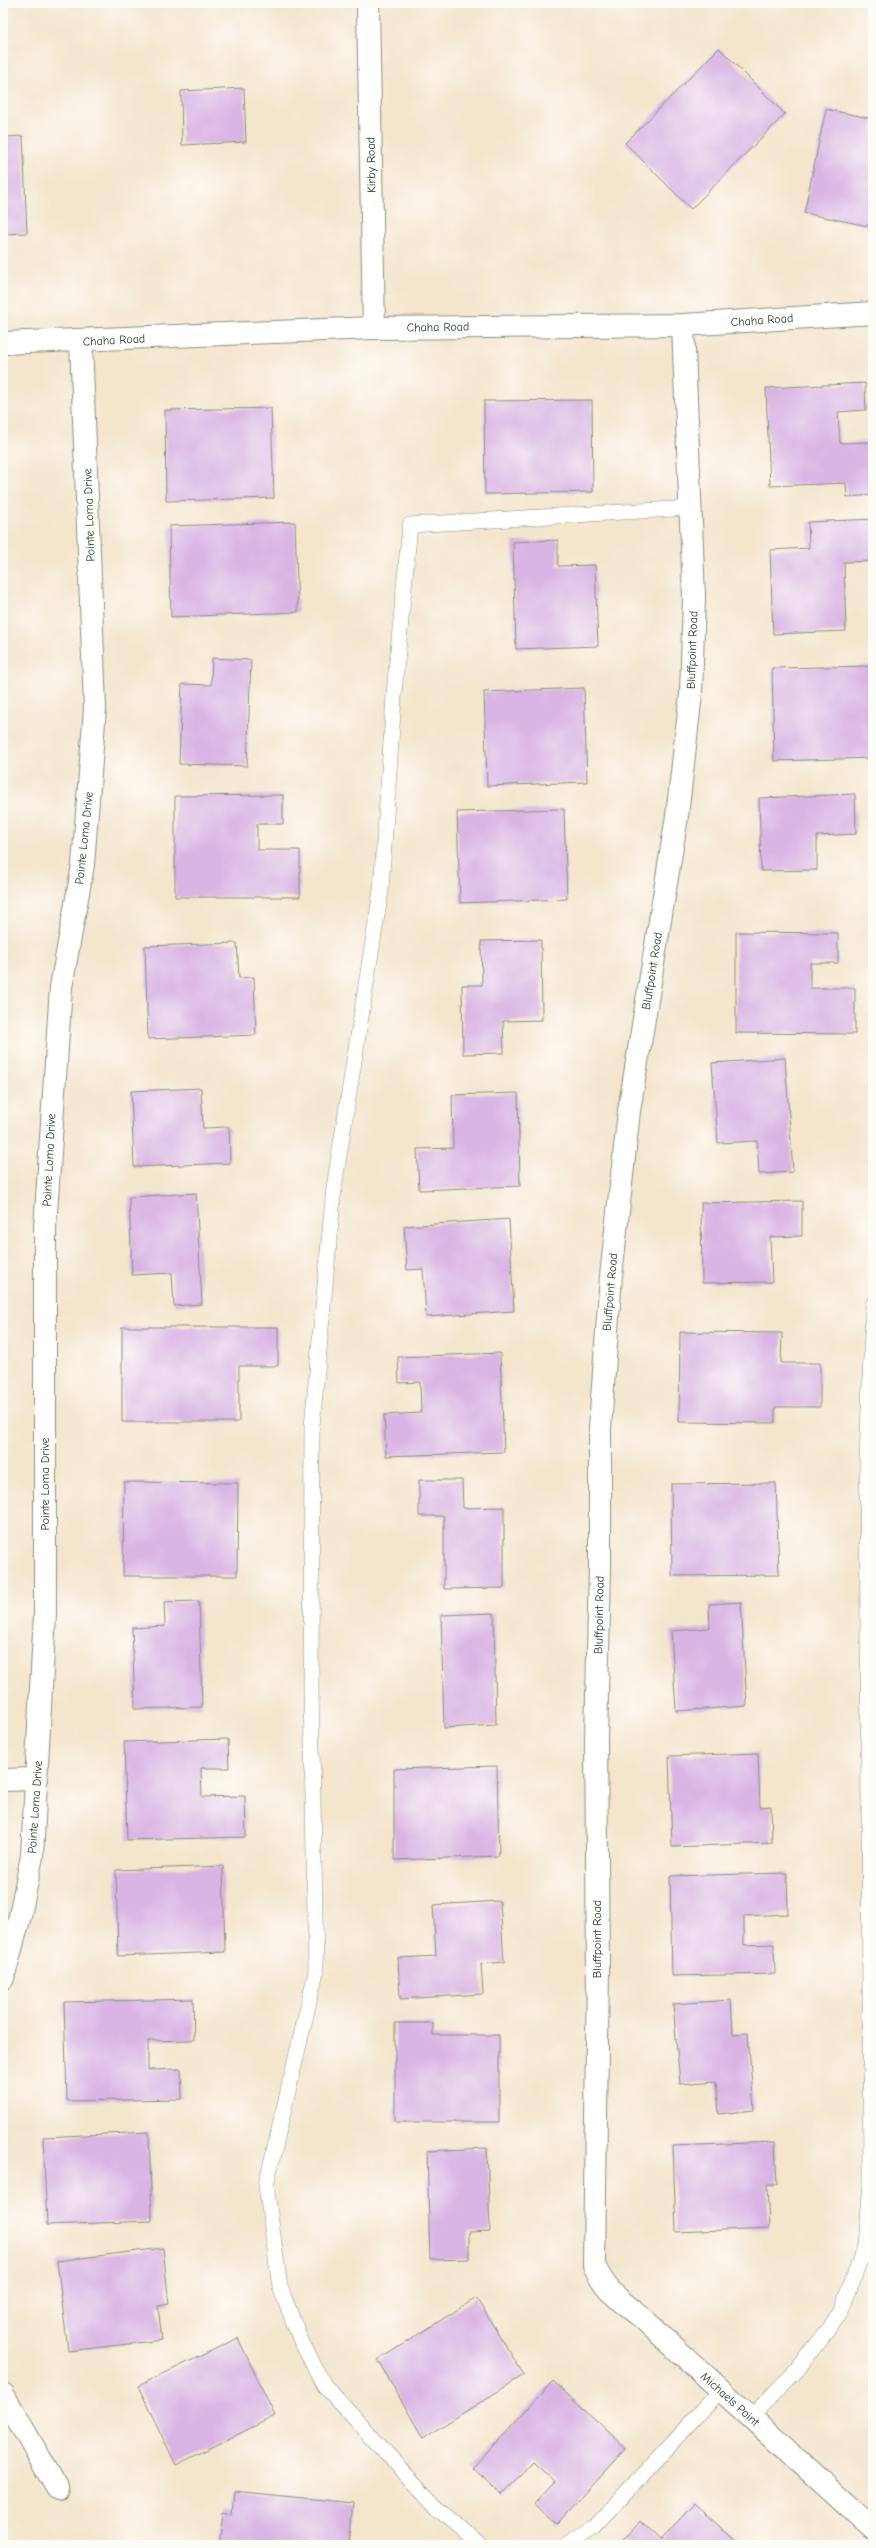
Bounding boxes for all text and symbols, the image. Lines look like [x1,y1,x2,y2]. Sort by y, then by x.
street label: Kirby Road [364,137,378,193]
street label: Chaha Road [730,311,794,329]
street label: Chaha Road [407,319,469,335]
street label: Chaha Road [82,331,146,349]
street label: Pointe Loma Drive [80,468,98,562]
street label: Bluffpoint Road [684,611,700,689]
street label: Pointe Loma Drive [72,791,96,885]
street label: Bluffpoint Road [639,931,665,1011]
street label: Pointe Loma Drive [40,1113,58,1207]
street label: Bluffpoint Road [600,1252,620,1332]
street label: Pointe Loma Drive [38,1437,52,1531]
street label: Bluffpoint Road [591,1576,607,1654]
street label: Pointe Loma Drive [25,1760,45,1854]
street label: Bluffpoint Road [590,1900,604,1978]
street label: Michaels Point [698,2369,763,2429]

